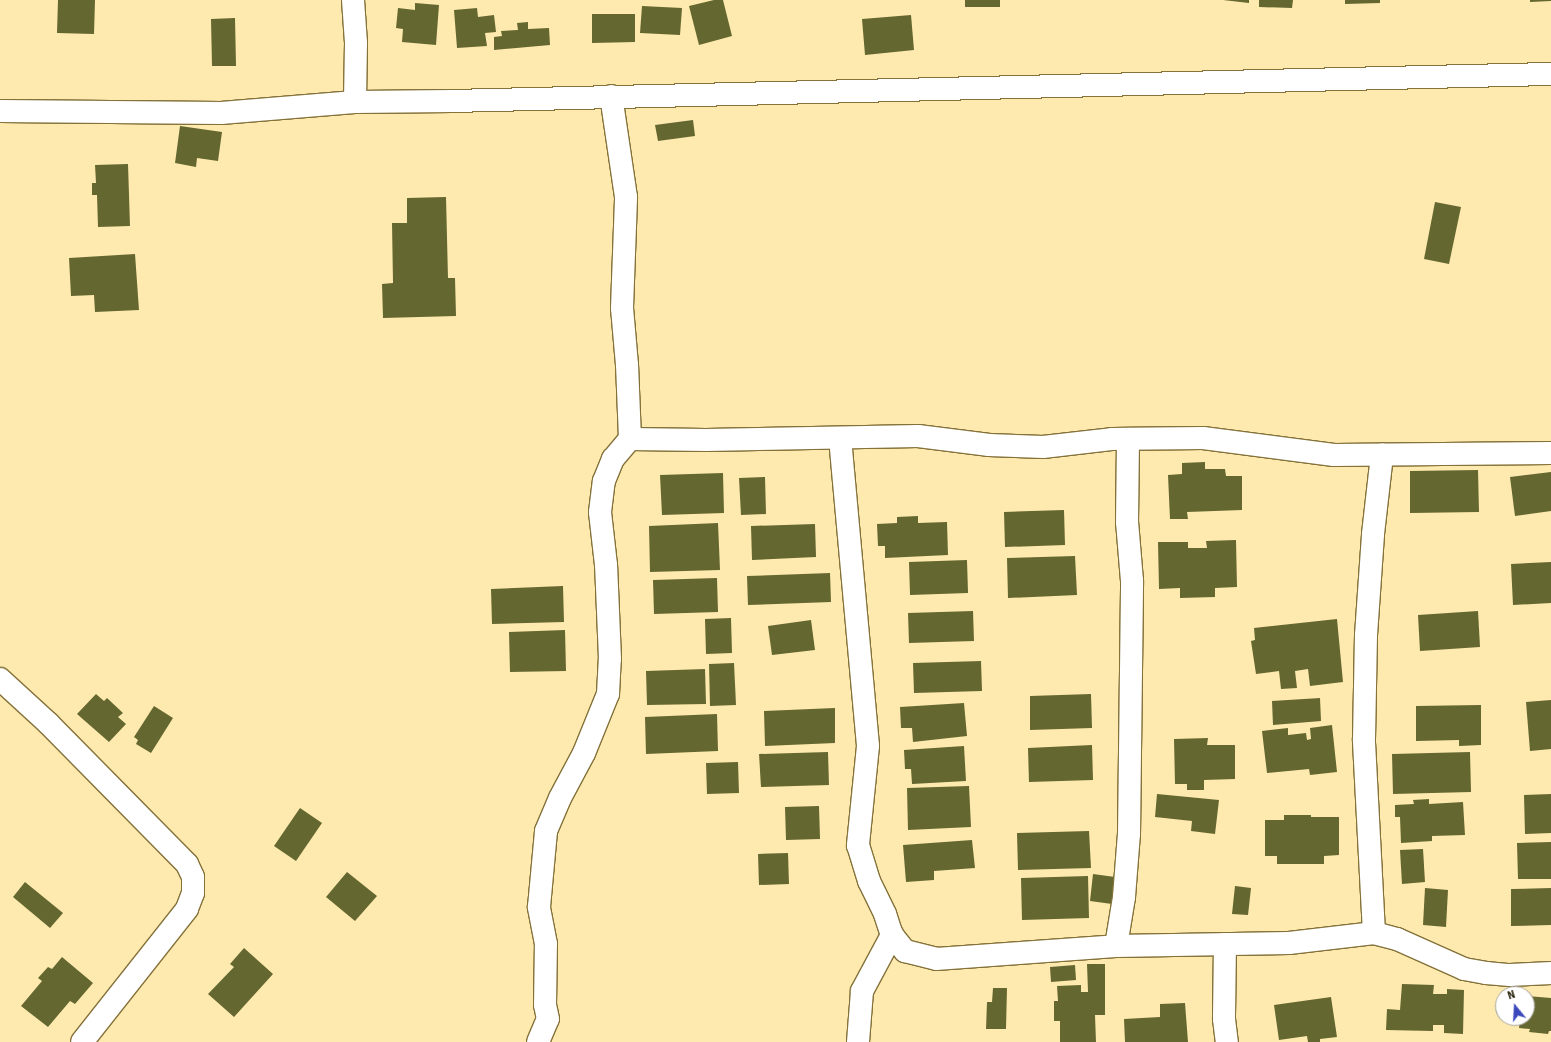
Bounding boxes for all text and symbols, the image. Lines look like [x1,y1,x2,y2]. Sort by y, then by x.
north arrow [1495,986,1535,1026]
text: N [1506,987,1517,1003]

